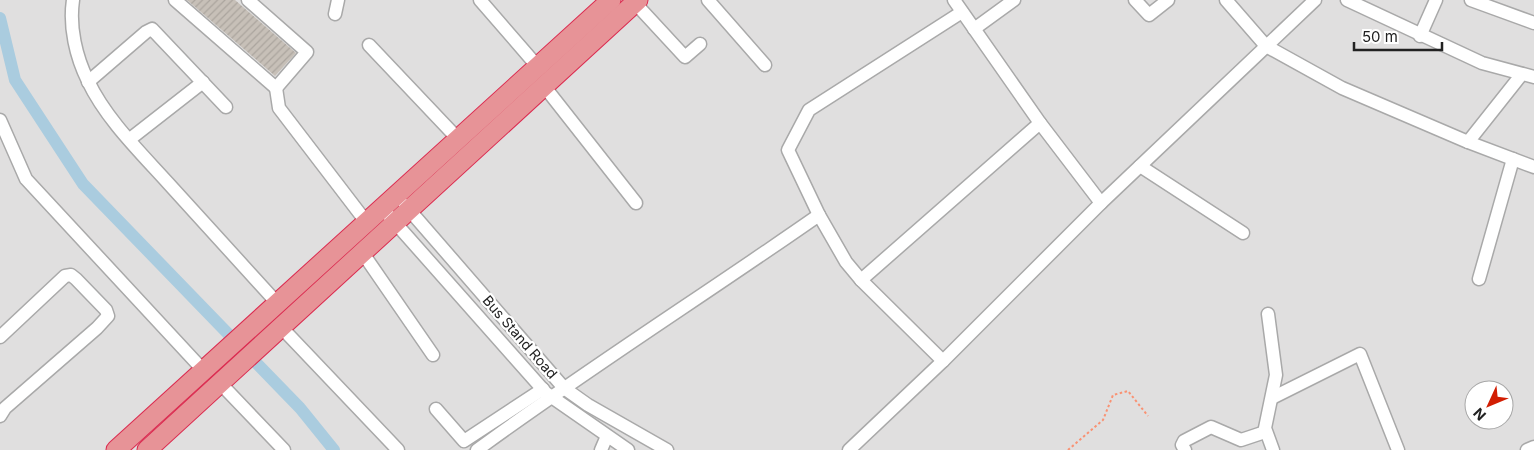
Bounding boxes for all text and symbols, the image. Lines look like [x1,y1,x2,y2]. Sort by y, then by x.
scale bar [1354,20,1442,52]
text: 50 m [1362,27,1398,46]
street label: Bus Stand Road [480,292,561,382]
north arrow [1464,380,1514,430]
text: N [1469,405,1489,424]

